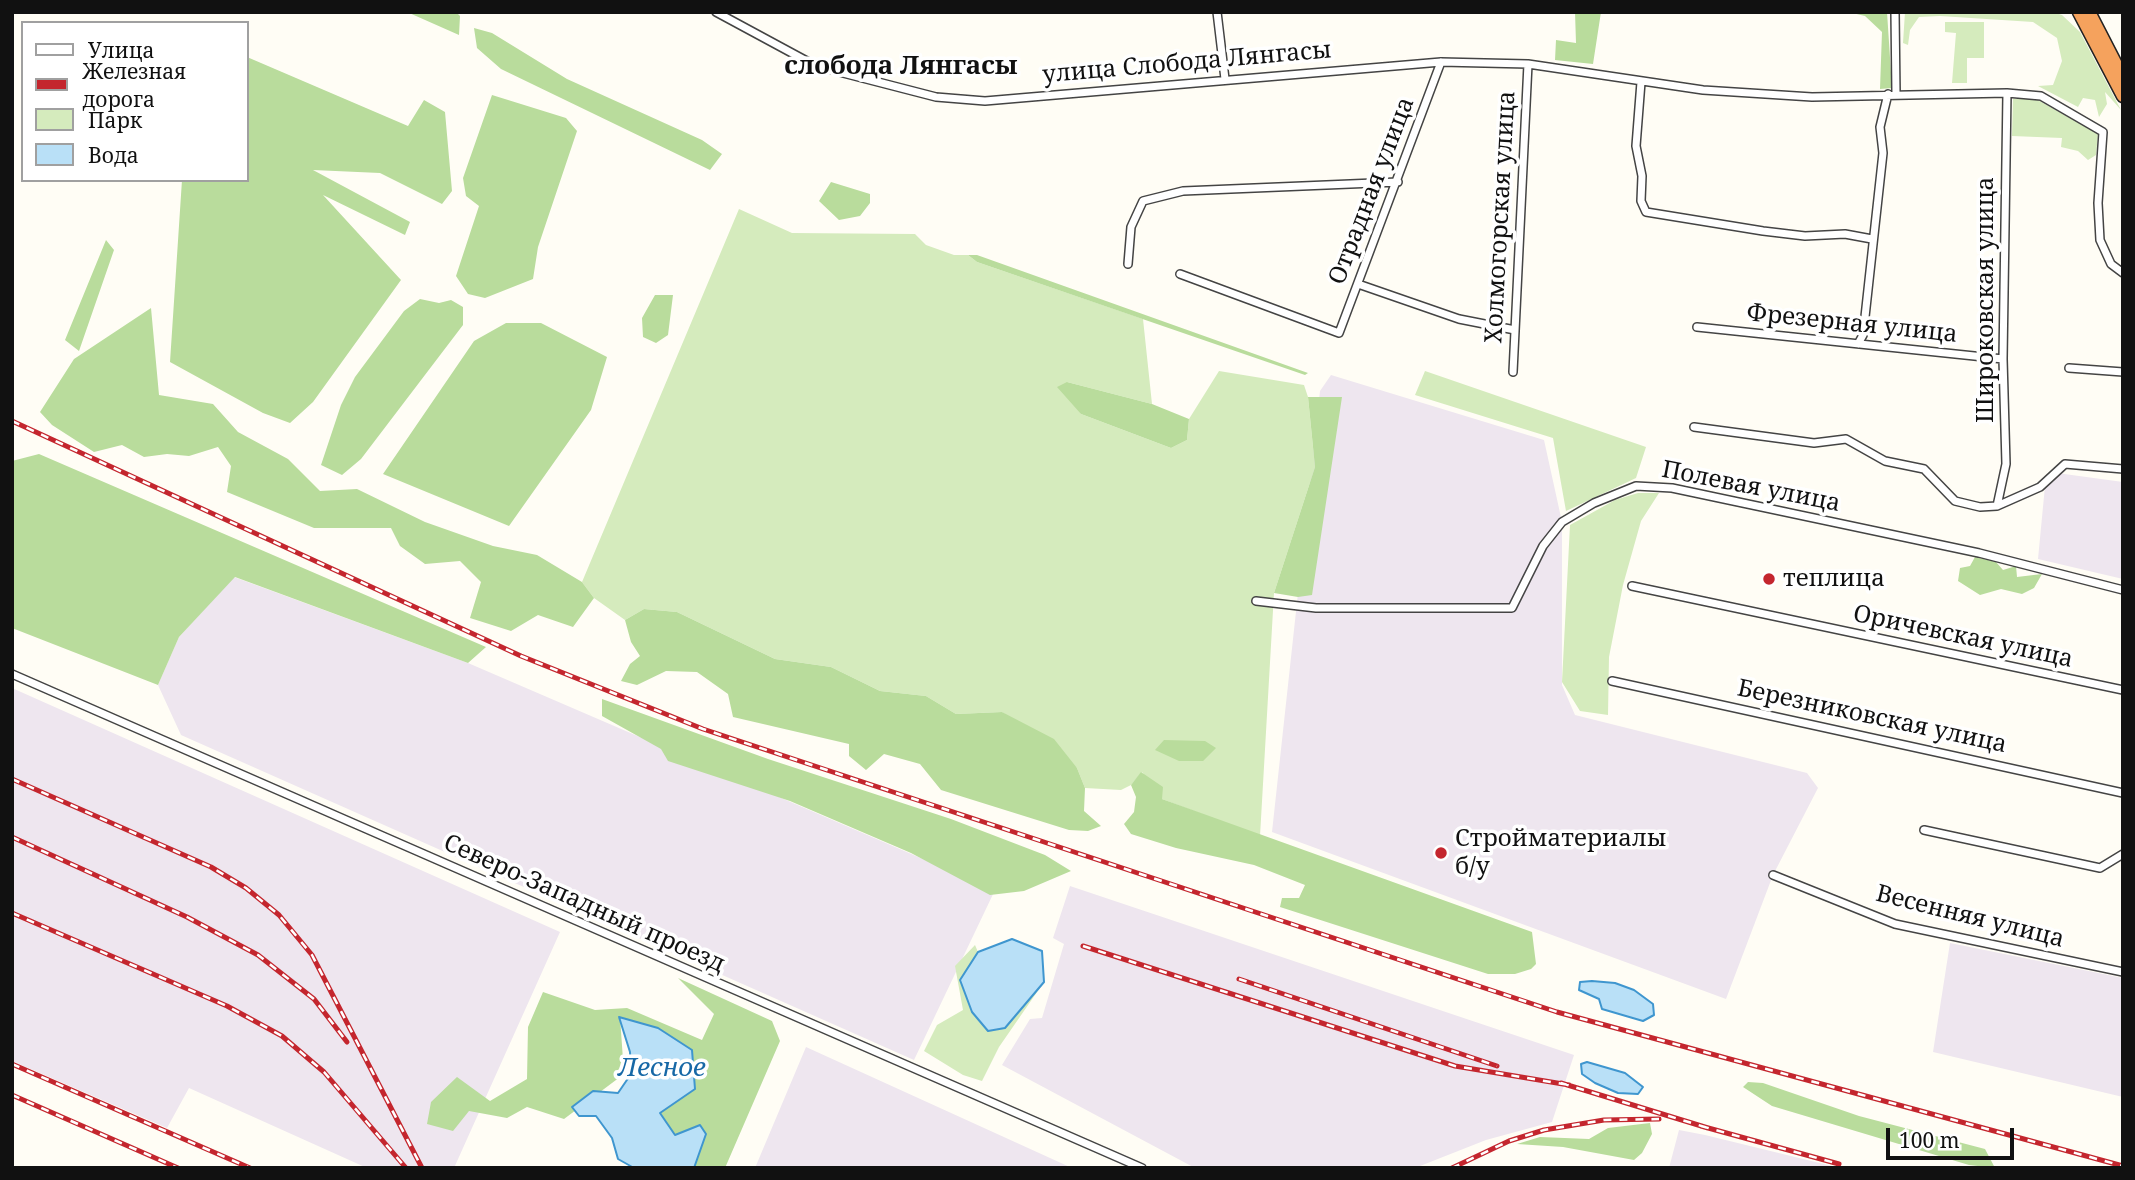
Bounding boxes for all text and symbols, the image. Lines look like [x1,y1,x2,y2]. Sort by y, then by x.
legend [21,21,248,182]
text: Улица [88,36,155,64]
street label: улица Слобода Лянгасы [1041,36,1333,90]
district label: слобода Лянгасы [784,51,1018,83]
text: Железная дорога [82,57,186,113]
street label: Холмогорская улица [1480,90,1522,344]
street label: Отрадная улица [1323,93,1421,289]
text: Парк [88,106,142,134]
text: Вода [88,141,139,169]
street label: Широковская улица [1972,177,2000,423]
street label: Фрезерная улица [1745,299,1959,349]
street label: Полевая улица [1659,456,1843,518]
place label: теплица [1783,565,1885,593]
marker: теплица [1761,571,1777,587]
street label: Оричевская улица [1850,600,2076,674]
street label: Березниковская улица [1735,674,2009,760]
place label: Стройматериалы б/у [1455,825,1666,881]
street label: Северо-Западный проезд [439,829,729,979]
marker: Стройматериалы б/у [1433,845,1449,861]
street label: Весенняя улица [1873,880,2067,954]
water label: Лесное [618,1053,706,1085]
scale bar [1890,1114,2018,1158]
text: 100 m [1899,1126,1960,1154]

